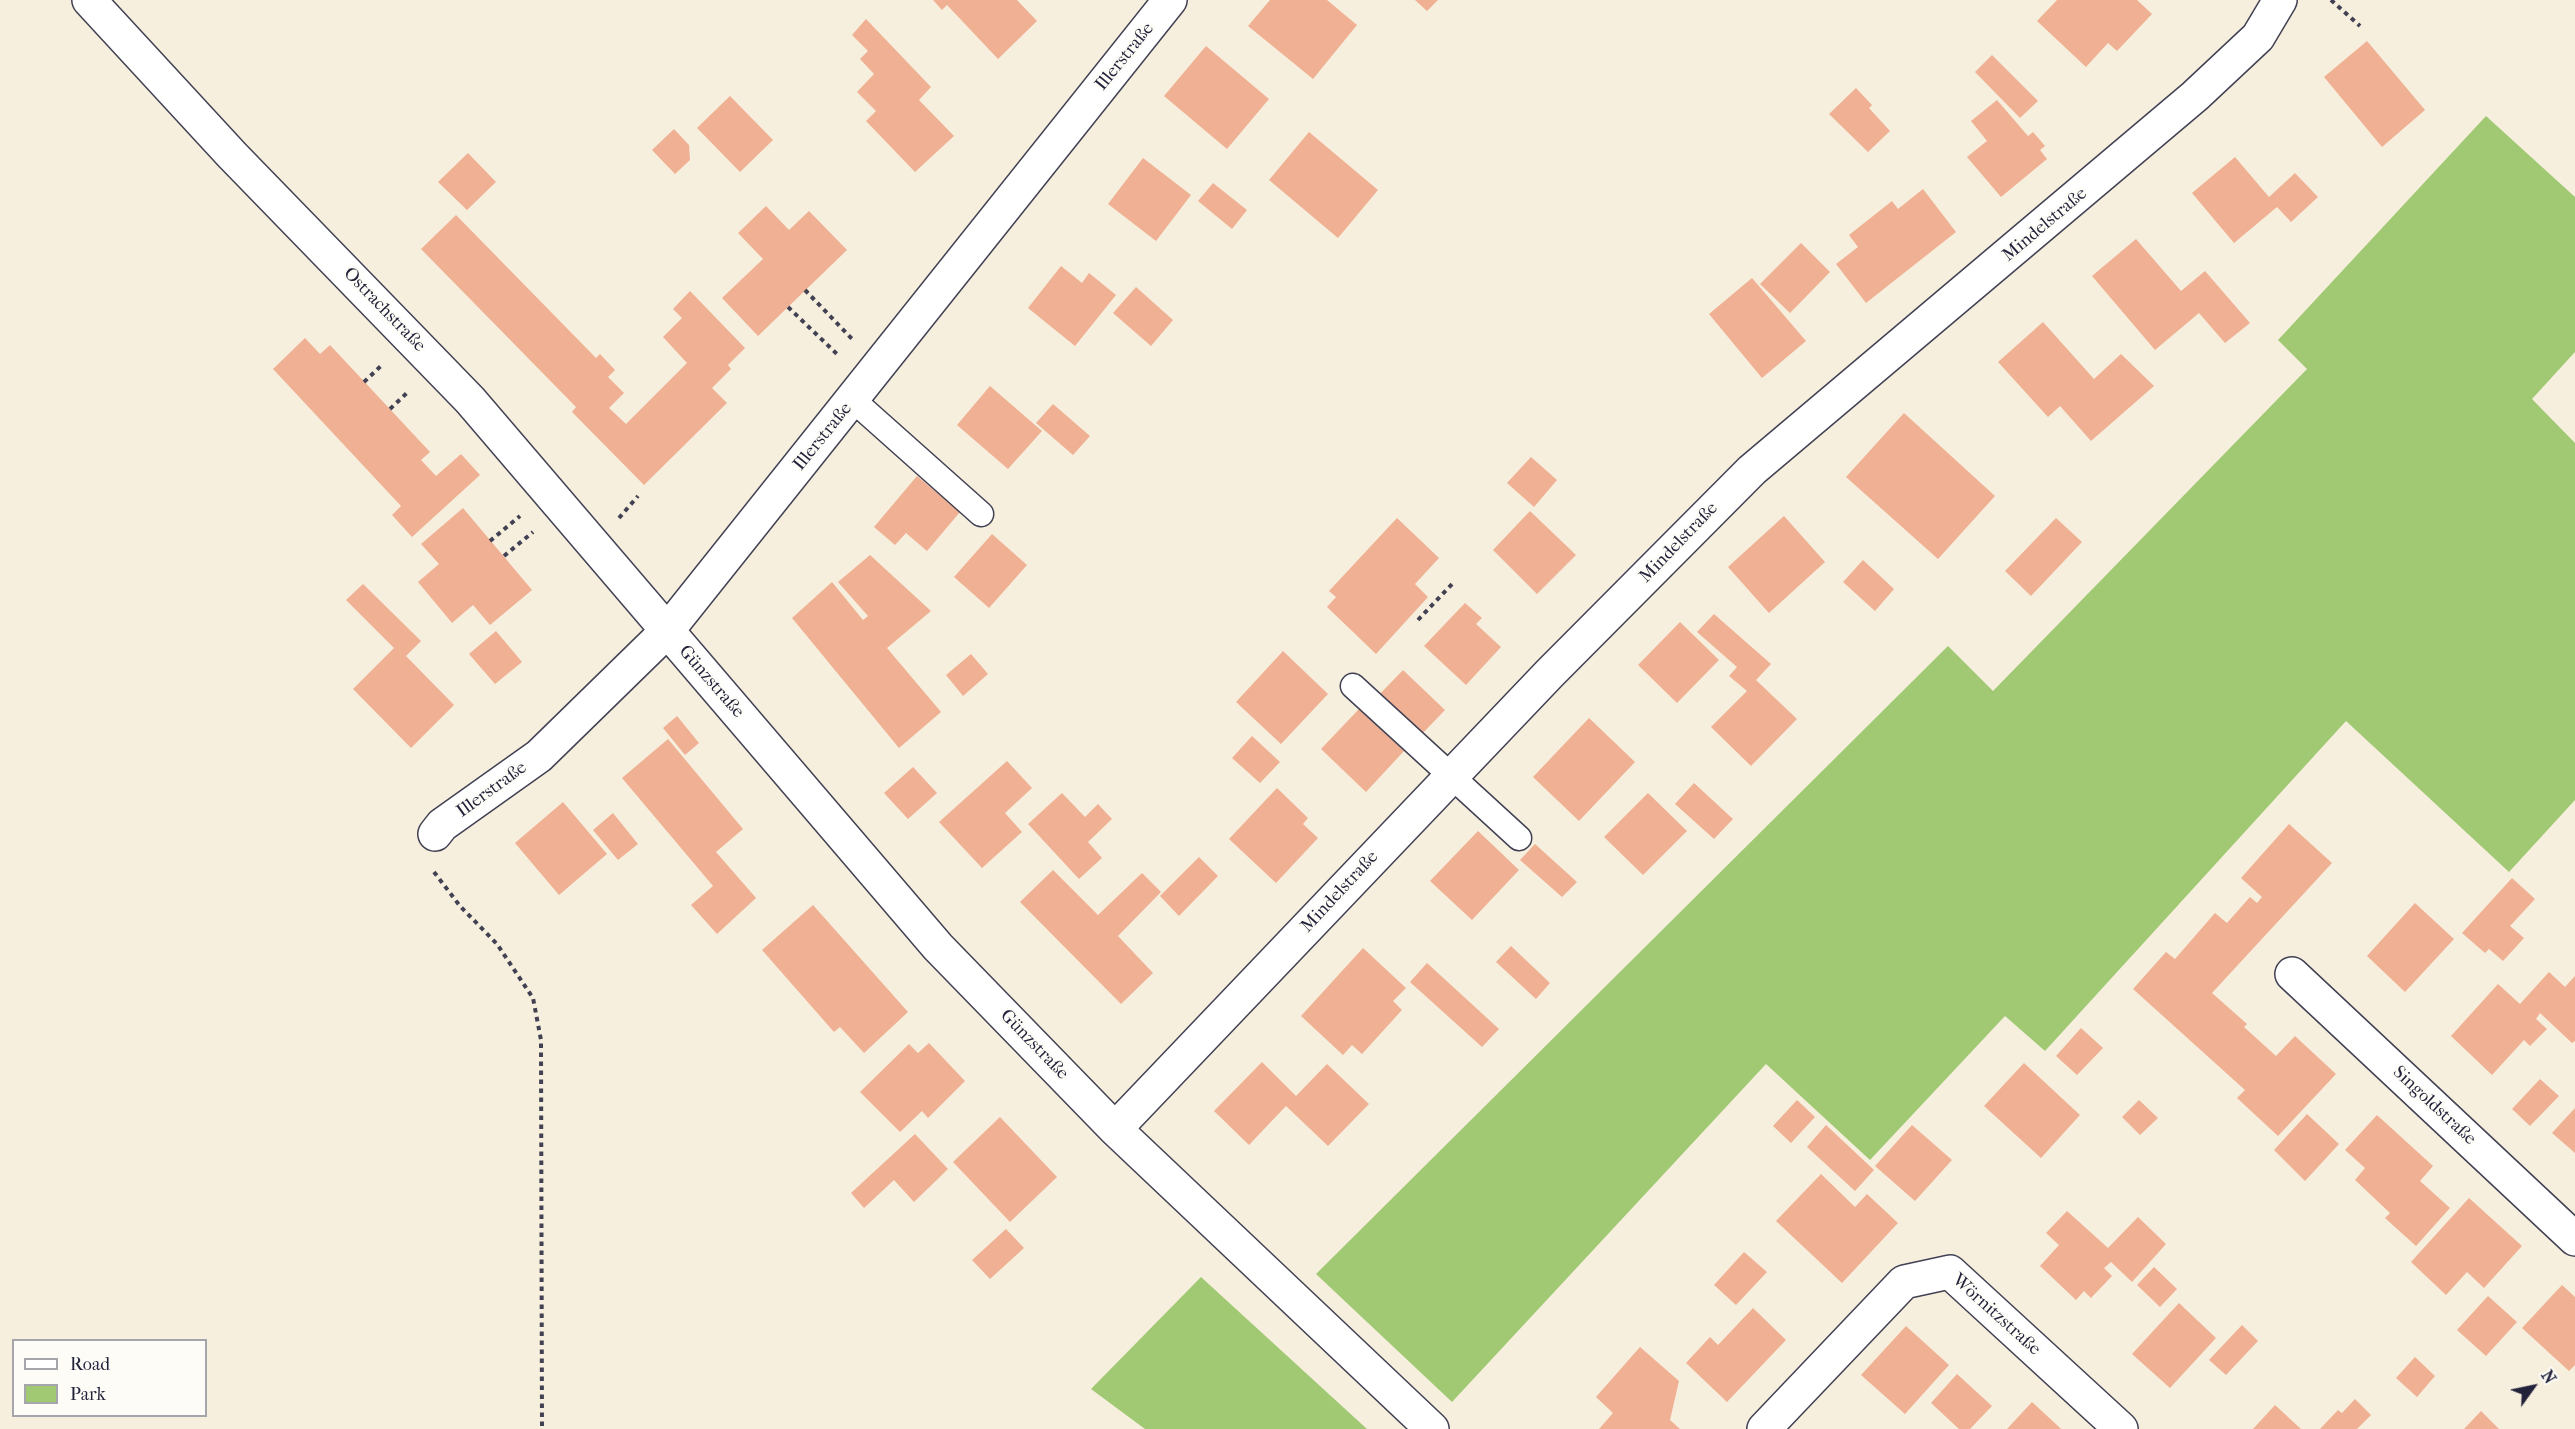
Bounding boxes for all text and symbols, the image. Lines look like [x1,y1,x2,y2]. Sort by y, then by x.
street label: Illerstraße [1091,19,1159,95]
street label: Mindelstraße [1998,183,2092,267]
street label: Ostrachstraße [338,263,430,357]
street label: Illerstraße [789,399,857,475]
street label: Mindelstraße [1635,498,1723,588]
street label: Günzstraße [674,641,748,723]
street label: Illerstraße [453,757,531,823]
street label: Mindelstraße [1297,847,1383,937]
street label: Günzstraße [995,1005,1073,1085]
street label: Singoldstraße [2388,1062,2480,1150]
street label: Wörnitzstraße [1947,1270,2045,1360]
legend [12,1339,207,1417]
text: Road [70,1354,110,1375]
north arrow [2503,1357,2563,1417]
text: N [2537,1367,2560,1387]
text: Park [70,1384,106,1405]

